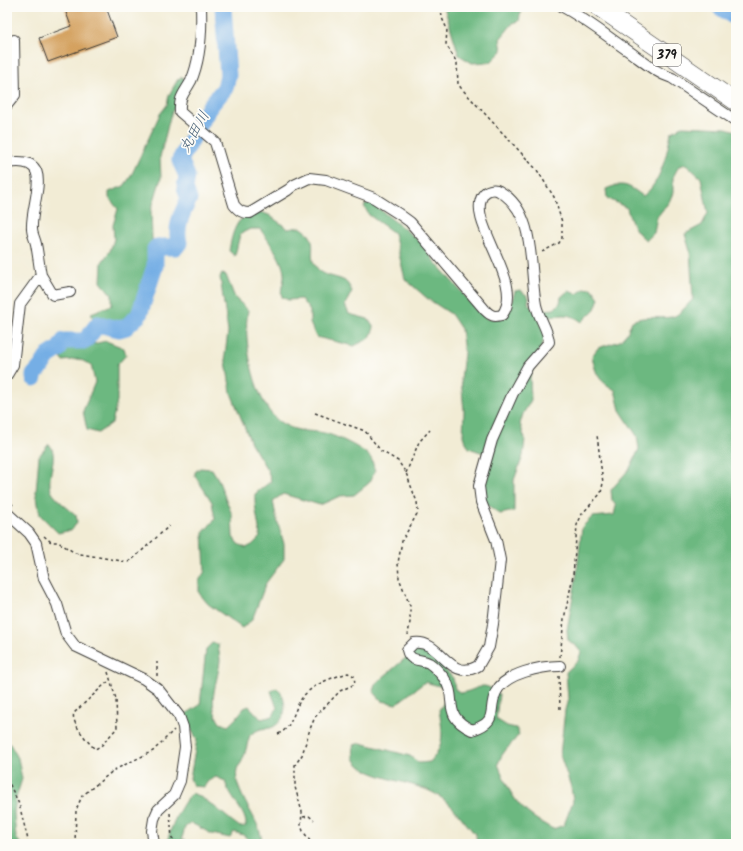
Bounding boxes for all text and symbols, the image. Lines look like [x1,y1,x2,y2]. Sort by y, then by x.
road number: 379 [653,44,681,66]
water label: 丸田川 [174,106,216,158]

